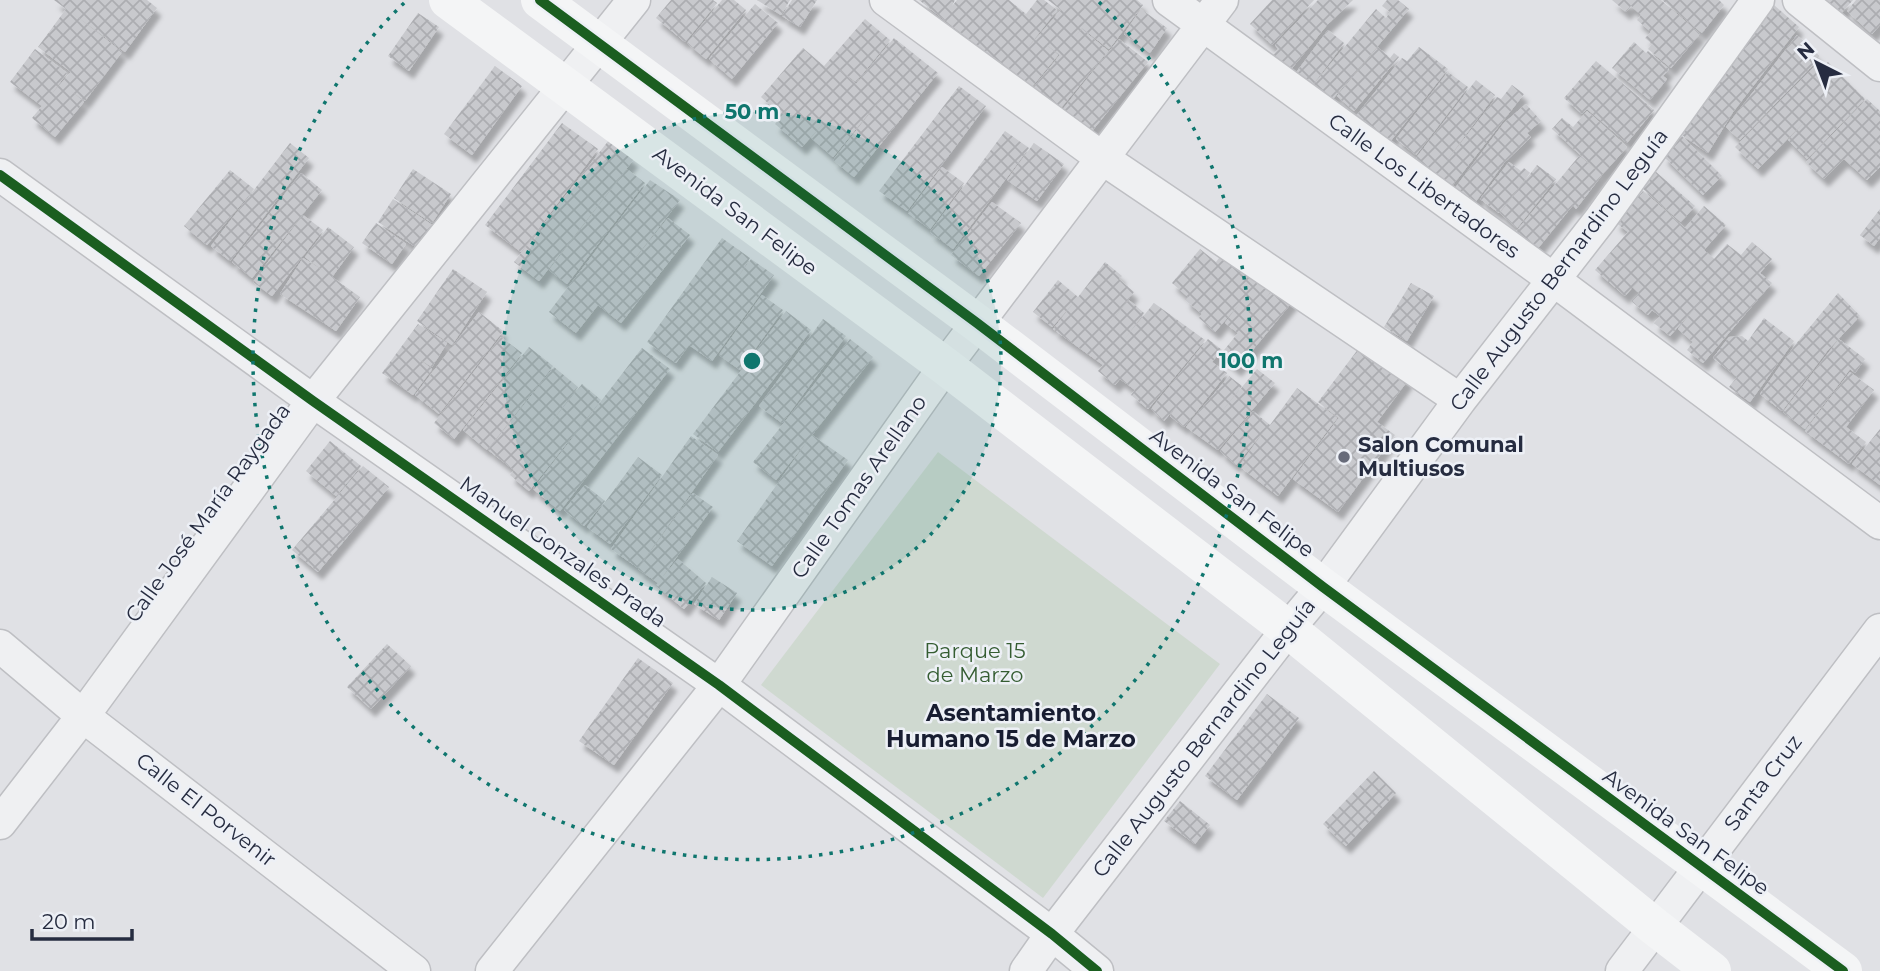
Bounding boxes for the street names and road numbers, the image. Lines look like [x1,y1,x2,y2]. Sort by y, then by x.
street label: Calle Los Libertadores [1324,108,1525,263]
street label: Calle Augusto Bernardino Leguía [1444,124,1673,416]
street label: Avenida San Felipe [648,141,822,280]
street label: Calle Tomas Arellano [786,390,931,583]
street label: Calle José María Raygada [120,398,295,627]
street label: Avenida San Felipe [1145,423,1319,562]
street label: Manuel Gonzales Prada [455,471,671,633]
street label: Calle Augusto Bernardino Leguía [1087,593,1320,882]
street label: Santa Cruz [1718,730,1807,836]
street label: Calle El Porvenir [131,747,281,872]
street label: Avenida San Felipe [1598,763,1774,900]

